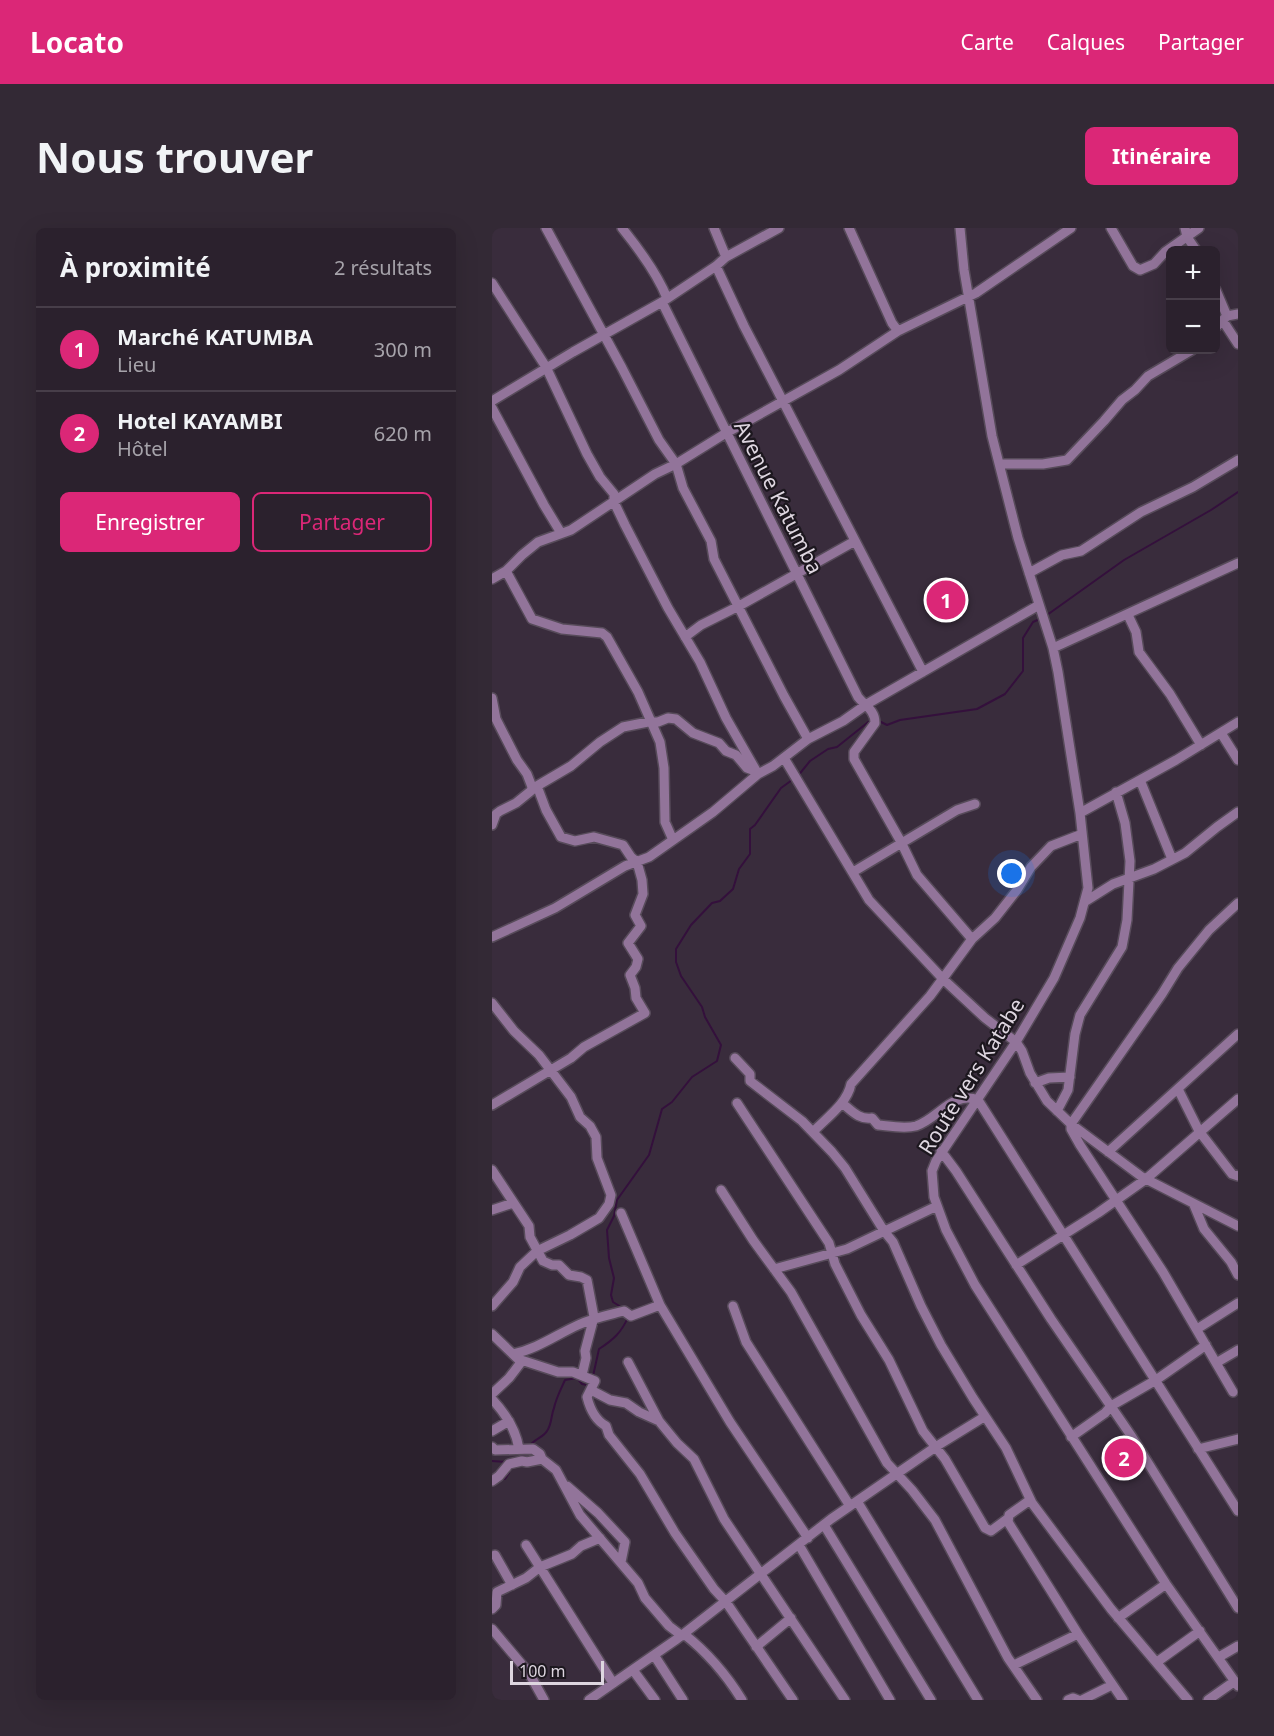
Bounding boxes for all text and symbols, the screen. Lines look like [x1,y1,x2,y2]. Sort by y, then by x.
text: Locato [30,23,124,61]
text: Carte [961,28,1014,56]
text: Calques [1047,28,1125,56]
text: Partager [1158,28,1244,56]
button: Itinéraire [1085,127,1238,185]
text: Nous trouver [36,128,313,185]
map controls [1166,246,1220,354]
button: + [1166,246,1220,300]
text: À proximité [60,249,211,285]
text: 2 résultats [334,254,432,281]
button: − [1166,300,1220,354]
text: Marché KATUMBA [117,321,313,351]
text: 1 [74,336,85,363]
text: 300 m [374,336,432,363]
text: Lieu [117,351,156,378]
text: Hotel KAYAMBI [117,405,283,435]
street label: Avenue Katumba [728,415,830,579]
text: 2 [74,420,85,447]
text: 620 m [374,420,432,447]
text: Hôtel [117,435,168,462]
button: Enregistrer [60,492,240,552]
button: Partager [252,492,432,552]
pin: 1 [926,578,966,622]
your location [997,859,1026,888]
street label: Route vers Katabe [912,993,1030,1159]
pin: 2 [1104,1436,1144,1480]
scale bar [510,1658,604,1686]
text: 100 m [519,1660,566,1682]

